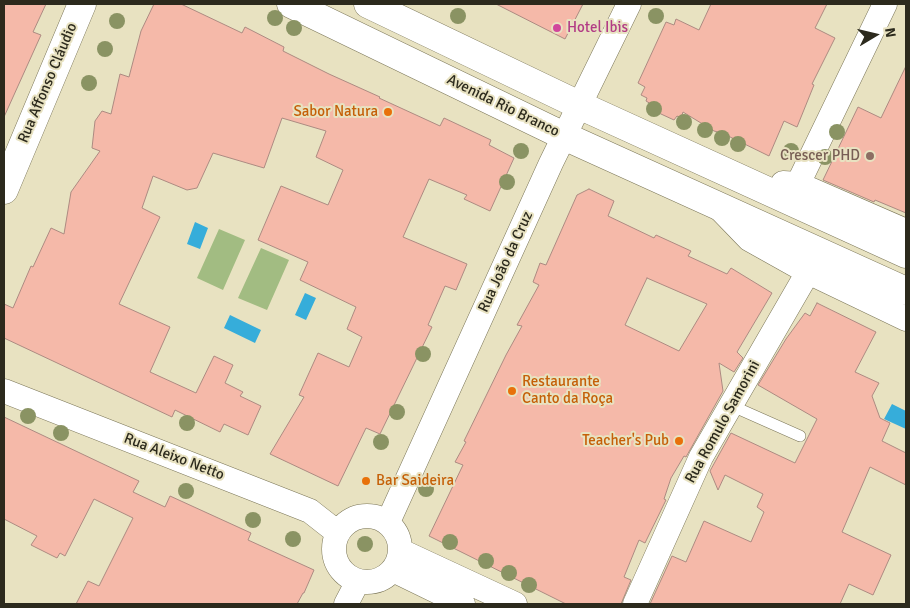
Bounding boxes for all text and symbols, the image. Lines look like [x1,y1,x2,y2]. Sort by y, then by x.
north arrow [850,10,900,60]
place label: Hotel Ibis [567,19,628,37]
street label: Rua Affonso Cláudio [15,20,81,146]
marker: Hotel Ibis [551,22,563,34]
text: N [881,26,899,39]
street label: Avenida Rio Branco [444,71,562,141]
place label: Sabor Natura [293,103,378,121]
marker: Sabor Natura [382,106,394,118]
place label: Crescer PHD [780,147,860,165]
marker: Crescer PHD [864,150,876,162]
street label: Rua João da Cruz [475,209,537,315]
street label: Rua Romulo Samorini [682,357,764,487]
place label: Restaurante Canto da Roça [522,373,613,408]
marker: Restaurante Canto da Roça [506,385,518,397]
street label: Rua Aleixo Netto [121,430,227,484]
place label: Teacher's Pub [582,432,669,450]
marker: Teacher's Pub [673,435,685,447]
place label: Bar Saideira [376,472,454,490]
marker: Bar Saideira [360,475,372,487]

